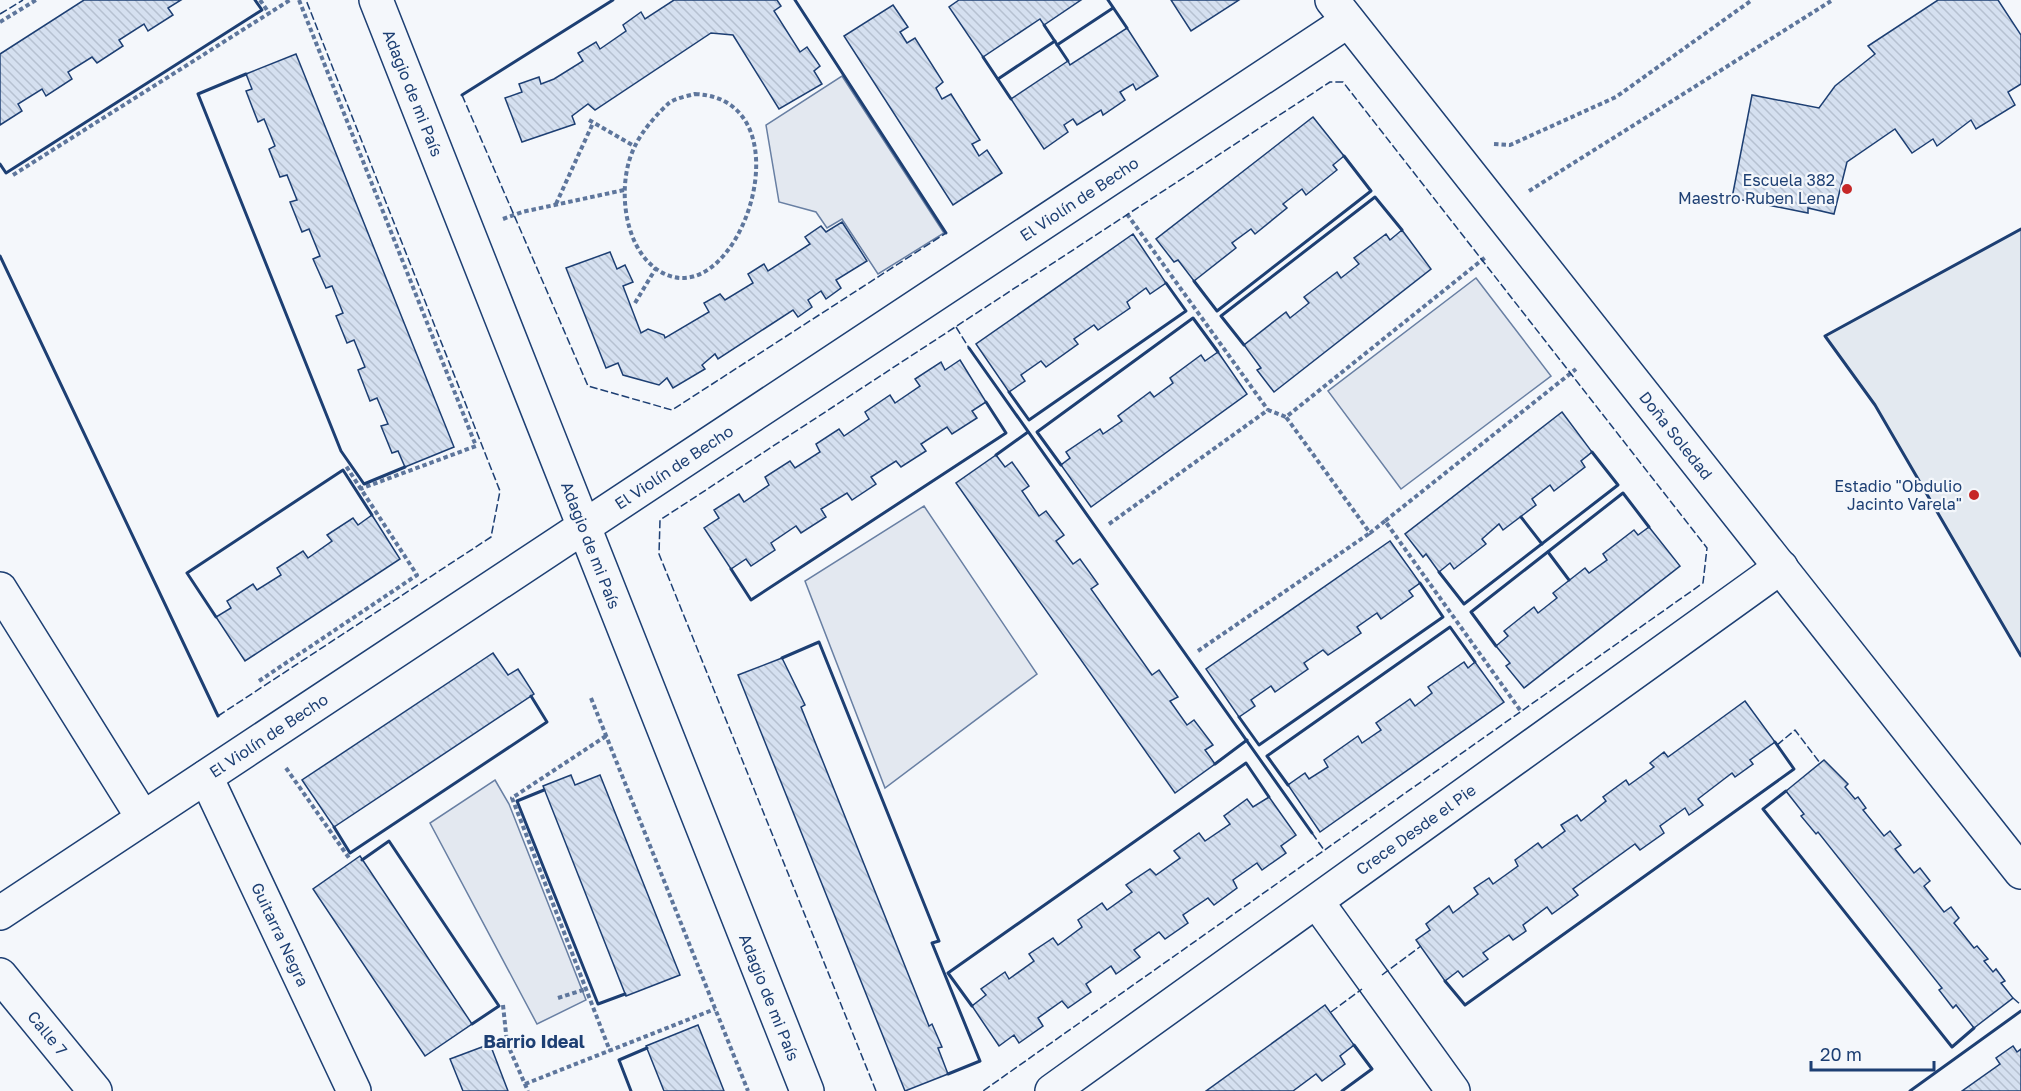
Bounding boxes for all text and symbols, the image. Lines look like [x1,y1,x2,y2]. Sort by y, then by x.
street label: Adagio de mi País [379,26,447,159]
street label: El Violín de Becho [1016,152,1142,245]
place label: Escuela 382 Maestro Ruben Lena [1678,170,1835,208]
marker: Escuela 382 Maestro Ruben Lena [1840,182,1854,196]
street label: Doña Soledad [1635,387,1717,483]
street label: El Violín de Becho [611,421,737,514]
place label: Estadio "Obdulio Jacinto Varela" [1834,476,1962,514]
street label: Adagio de mi País [557,479,625,612]
marker: Estadio "Obdulio Jacinto Varela" [1967,488,1981,502]
street label: El Violín de Becho [205,689,332,782]
street label: Crece Desde el Pie [1352,780,1480,879]
street label: Guitarra Negra [247,879,313,990]
street label: Adagio de mi País [735,931,804,1064]
street label: Calle 7 [23,1007,72,1059]
district label: Barrio Ideal [483,1030,585,1052]
scale bar [1811,1034,1934,1072]
text: 20 m [1820,1043,1862,1065]

